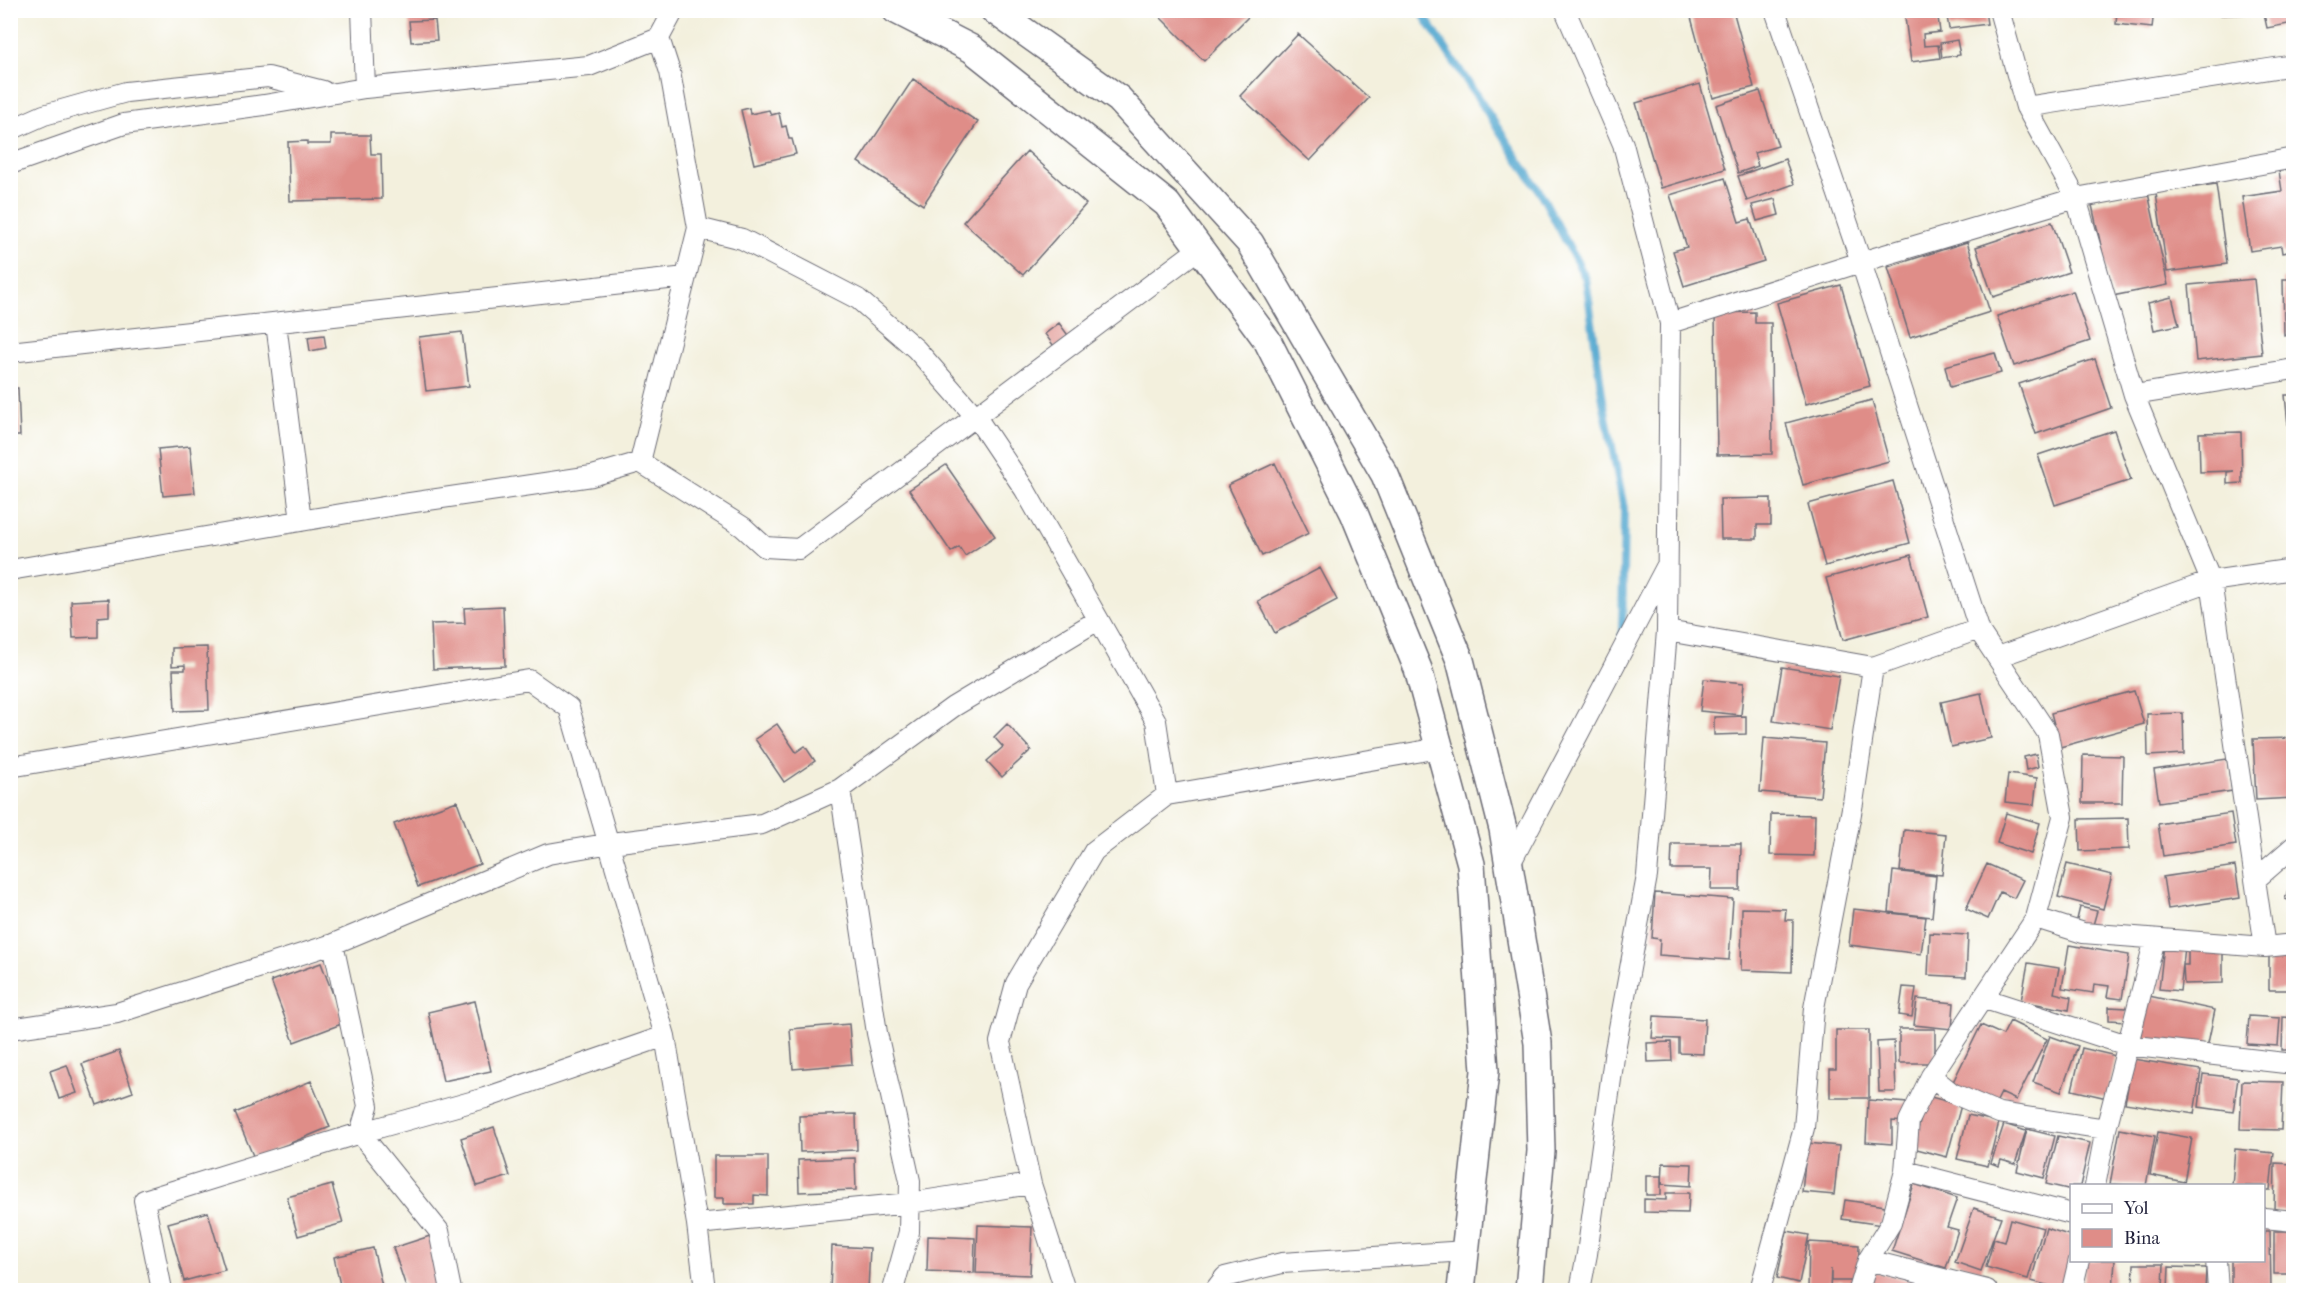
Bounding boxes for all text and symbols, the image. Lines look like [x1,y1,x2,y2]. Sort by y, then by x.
legend [2070,1184,2265,1262]
text: Yol [2123,1198,2149,1219]
text: Bina [2124,1228,2160,1249]

